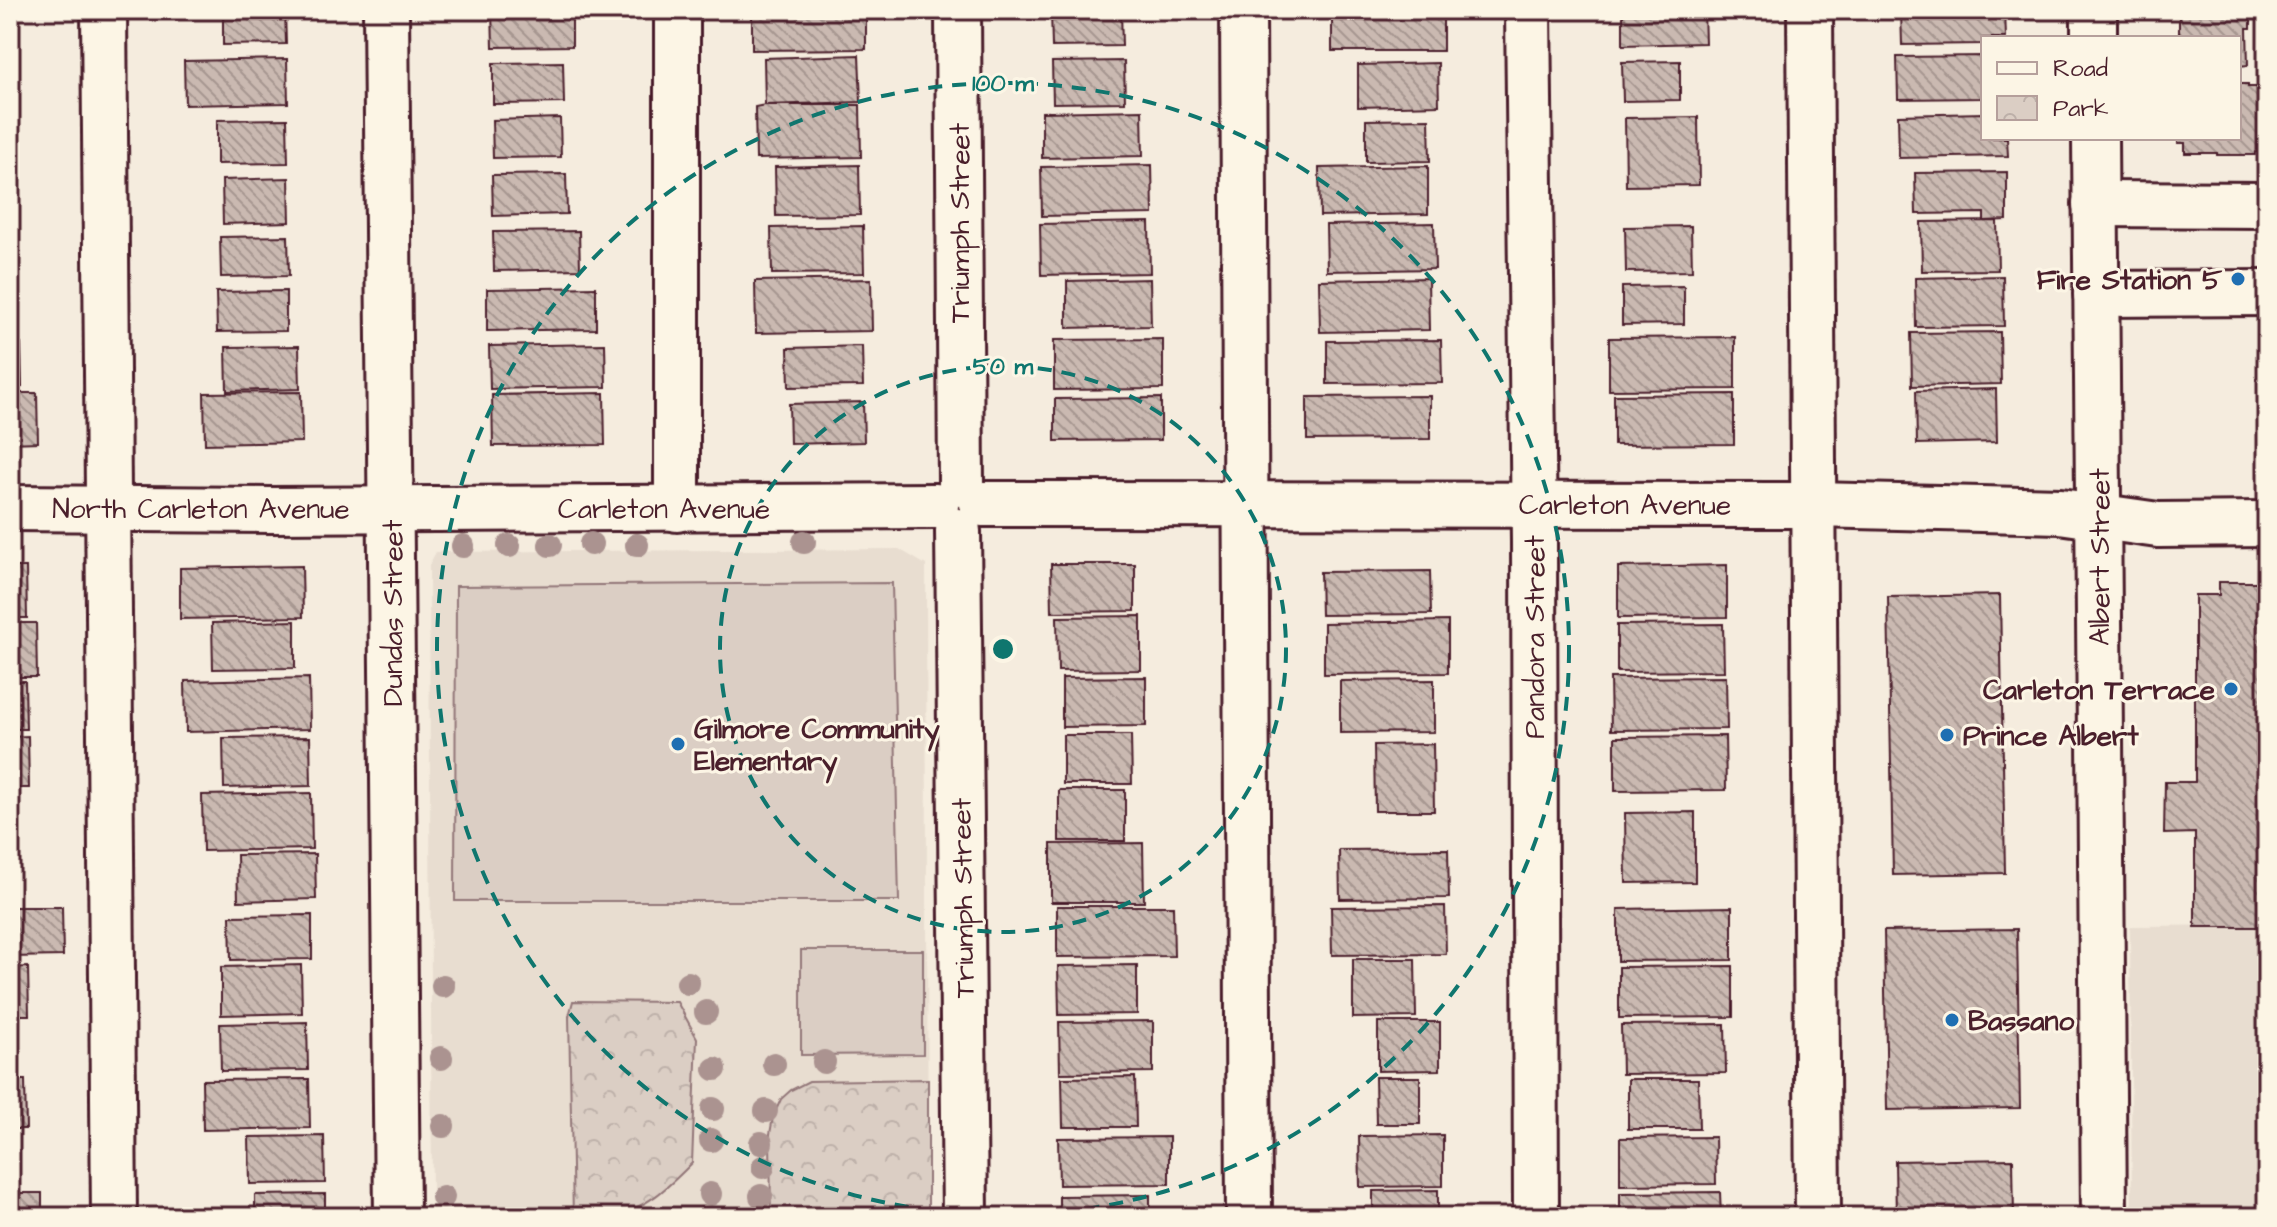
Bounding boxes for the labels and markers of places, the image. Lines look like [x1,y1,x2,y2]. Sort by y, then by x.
place label: Fire Station 5 [2037,261,2223,300]
marker: Fire Station 5 [2229,270,2247,288]
centre of rings [989,635,1017,663]
place label: Carleton Terrace [1983,671,2215,710]
marker: Carleton Terrace [2222,680,2240,698]
place label: Gilmore Community Elementary [694,710,940,784]
place label: Prince Albert [1963,717,2139,756]
marker: Prince Albert [1938,726,1956,744]
marker: Gilmore Community Elementary [669,735,687,753]
place label: Bassano [1968,1002,2075,1041]
marker: Bassano [1943,1011,1961,1029]

